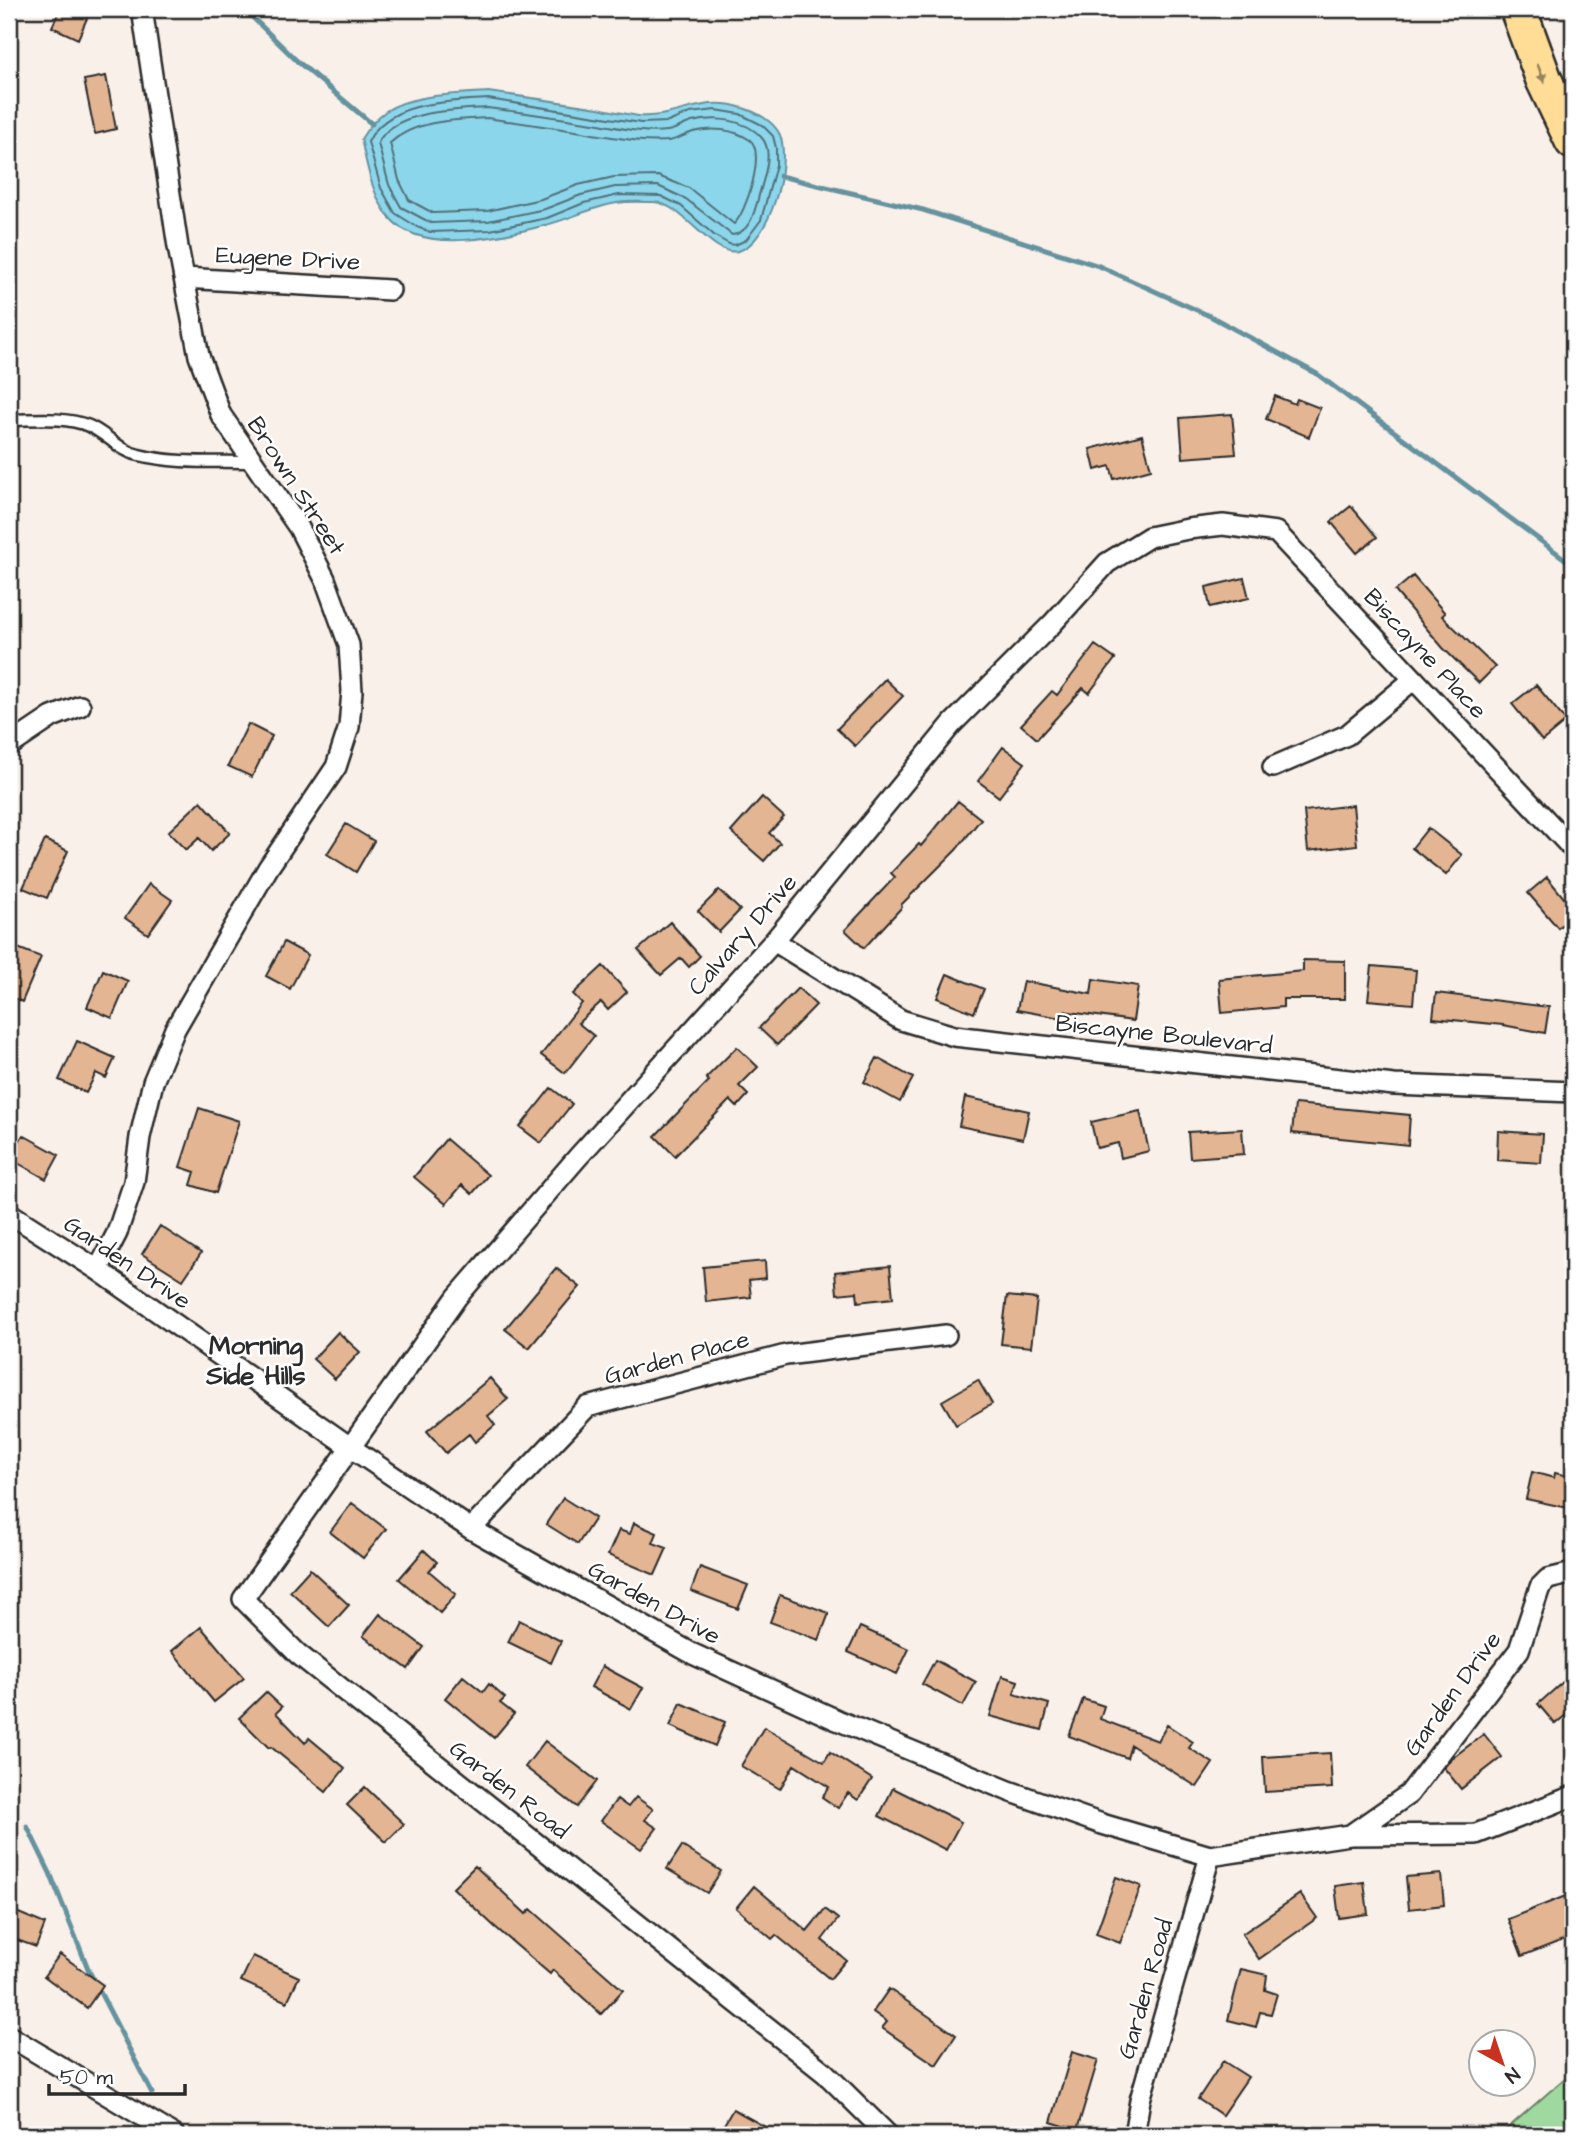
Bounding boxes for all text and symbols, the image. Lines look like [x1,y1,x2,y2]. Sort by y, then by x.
one-way arrow [1536,62,1547,83]
street label: Eugene Drive [215,238,361,281]
street label: Brown Street [238,410,354,562]
street label: Biscayne Place [1355,581,1495,727]
street label: Calvary Drive [680,867,806,1004]
street label: Biscayne Boulevard [1054,1007,1274,1064]
street label: Garden Drive [57,1208,197,1318]
street label: Garden Place [601,1322,753,1394]
district label: Morning Side Hills [205,1328,306,1394]
street label: Garden Drive [582,1553,726,1653]
street label: Garden Drive [1396,1625,1510,1763]
street label: Garden Road [442,1732,576,1848]
street label: Garden Road [1110,1915,1182,2063]
north arrow [1466,2028,1536,2098]
scale bar [49,2053,186,2097]
text: N [1499,2061,1525,2089]
text: 50 m [60,2063,114,2092]

